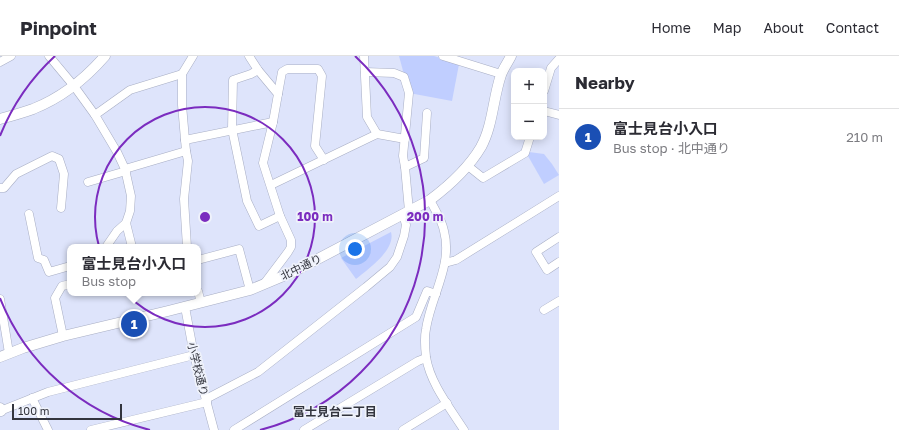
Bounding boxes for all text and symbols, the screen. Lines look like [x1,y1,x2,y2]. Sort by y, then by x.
text: Pinpoint [20,16,97,39]
text: Home [651,19,691,36]
text: Map [713,19,741,36]
text: About [763,19,804,36]
text: Contact [826,19,879,36]
map controls [511,68,547,140]
button: + [511,68,547,104]
text: Nearby [575,72,635,93]
button: − [511,104,547,140]
text: 富士見台小入口 [613,119,718,137]
text: 1 [585,129,591,145]
text: 210 m [846,129,883,145]
text: Bus stop · 北中通り [613,140,730,156]
text: 100 m [297,209,333,224]
text: 200 m [407,209,443,224]
centre of rings [198,210,212,224]
your location [345,239,365,259]
popup [67,244,201,296]
street label: 北中通り [278,251,323,282]
text: 富士見台小入口 [81,254,187,272]
text: Bus stop [81,273,136,289]
pin: 1 [121,309,147,339]
street label: 小学校通り [186,341,211,397]
scale bar [12,402,122,421]
text: 100 m [18,404,49,417]
district label: 富士見台二丁目 [293,404,377,419]

